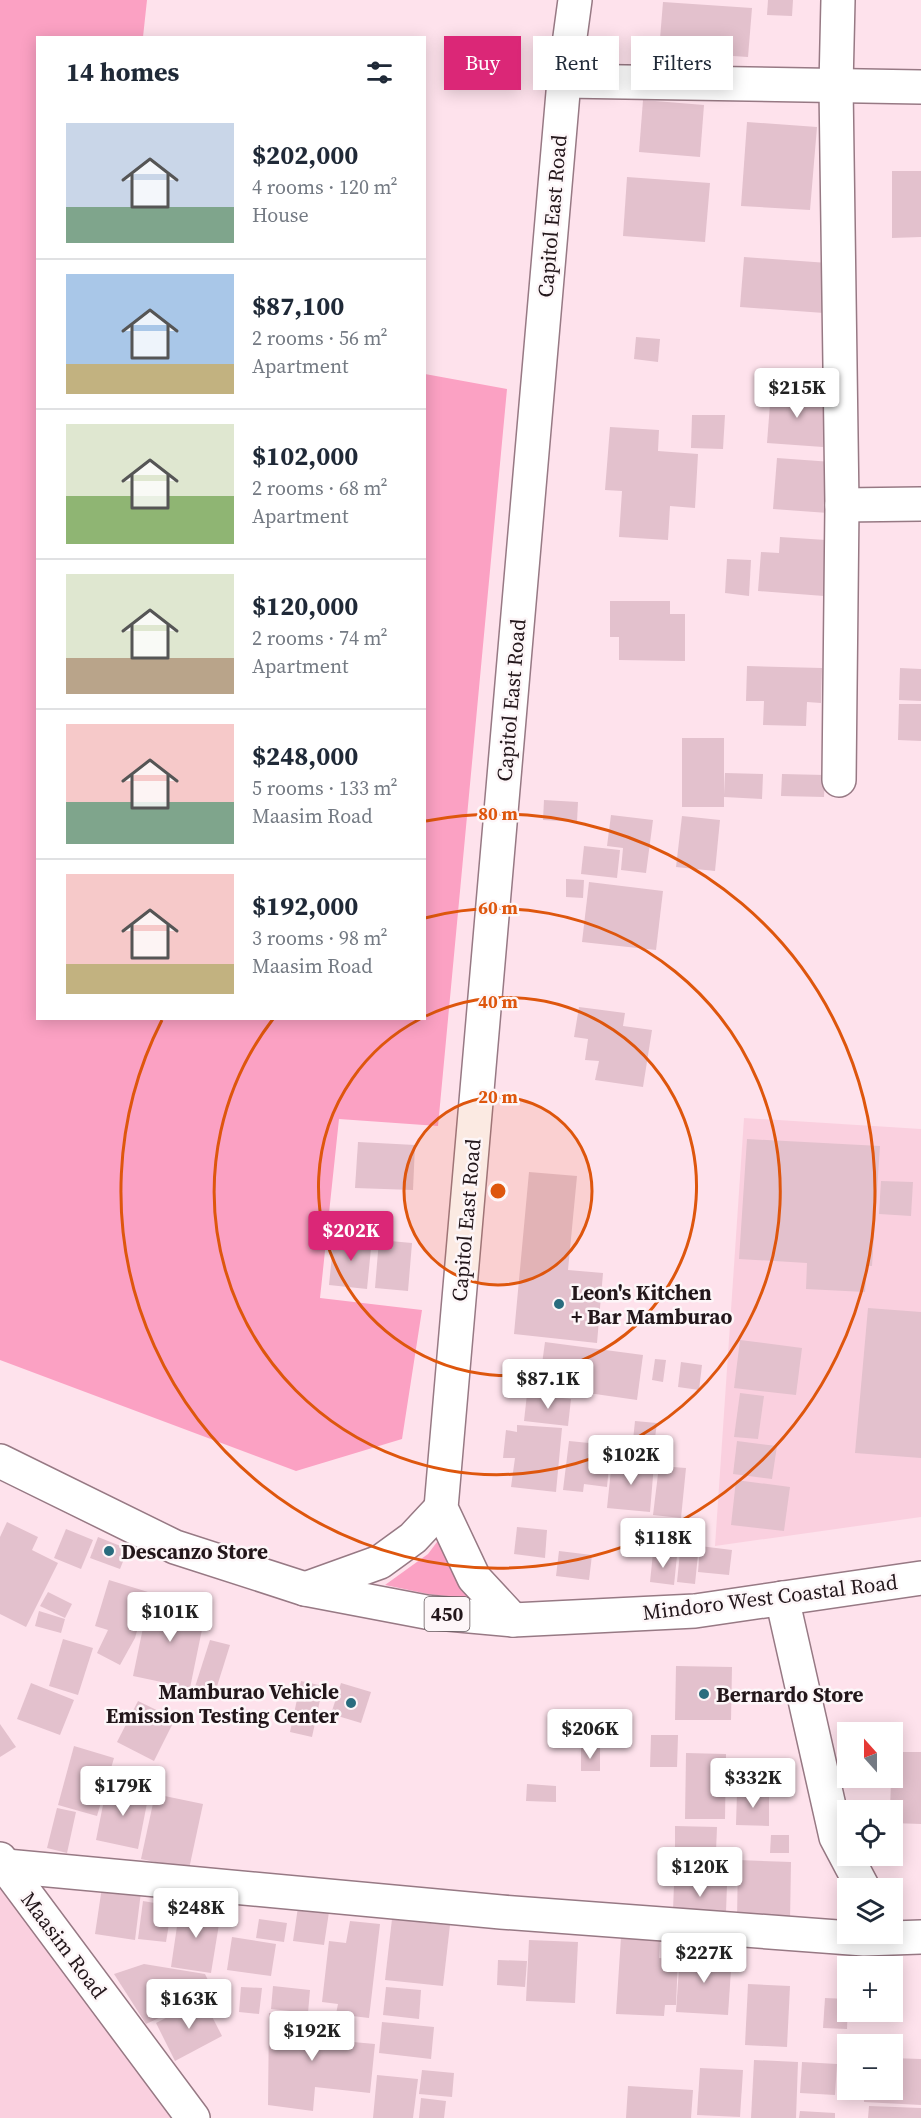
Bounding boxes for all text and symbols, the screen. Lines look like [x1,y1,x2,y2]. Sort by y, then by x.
chip: Buy [444,36,521,90]
chip: Rent [533,36,619,90]
chip: Filters [631,36,733,90]
text: 14 homes [66,54,179,90]
icon: filters [363,56,396,89]
street label: Capitol East Road [530,133,574,299]
text: $202,000 [252,137,358,173]
icon: home [114,147,186,219]
text: 4 rooms · 120 m² [252,173,398,201]
text: House [252,201,309,229]
text: $87,100 [252,288,344,324]
icon: home [114,298,186,370]
text: 2 rooms · 56 m² [252,324,388,352]
text: Apartment [252,352,349,380]
pin: $215K [755,368,839,419]
text: $215K [768,373,826,401]
text: $102,000 [252,438,358,474]
icon: home [114,448,186,520]
text: 2 rooms · 68 m² [252,474,388,502]
text: Apartment [252,502,349,530]
text: $120,000 [252,588,358,624]
icon: home [114,598,186,670]
street label: Capitol East Road [489,617,533,783]
text: 2 rooms · 74 m² [252,624,388,652]
text: Apartment [252,652,349,680]
text: $248,000 [252,738,358,774]
icon: home [114,748,186,820]
text: 5 rooms · 133 m² [252,774,398,802]
text: 80 m [478,801,518,826]
text: Maasim Road [252,802,373,830]
text: $192,000 [252,888,358,924]
text: 60 m [478,895,518,920]
icon: home [114,898,186,970]
text: 3 rooms · 98 m² [252,924,388,952]
text: Maasim Road [252,952,373,980]
text: 40 m [478,989,518,1014]
text: 20 m [478,1084,518,1109]
street label: Capitol East Road [444,1137,488,1303]
centre of rings [488,1181,508,1201]
pin: $202K [309,1211,393,1262]
text: $202K [322,1216,380,1244]
place label: Leon's Kitchen + Bar Mamburao [571,1278,732,1331]
marker: Leon's Kitchen + Bar Mamburao [552,1297,566,1311]
pin: $87.1K [499,1359,597,1410]
text: $87.1K [516,1364,580,1392]
pin: $102K [589,1435,673,1486]
text: $102K [602,1440,660,1468]
pin: $118K [621,1518,705,1569]
text: $118K [634,1523,692,1551]
place label: Descanzo Store [121,1537,268,1566]
marker: Descanzo Store [102,1544,116,1558]
street label: Mindoro West Coastal Road [641,1567,899,1627]
pin: $101K [128,1592,212,1643]
text: $101K [141,1597,199,1625]
road number: 450 [424,1597,470,1631]
place label: Mamburao Vehicle Emission Testing Center [106,1677,339,1730]
place label: Bernardo Store [716,1680,864,1709]
marker: Bernardo Store [697,1687,711,1701]
marker: Mamburao Vehicle Emission Testing Center [344,1696,358,1710]
pin: $206K [548,1709,632,1760]
text: $206K [561,1714,619,1742]
north arrow [837,1722,903,1788]
map controls [837,1722,903,2100]
pin: $332K [711,1758,795,1809]
text: $332K [724,1763,782,1791]
pin: $179K [81,1766,165,1817]
text: $179K [94,1771,152,1799]
button: locate [837,1800,903,1866]
pin: $120K [658,1847,742,1898]
text: $120K [671,1852,729,1880]
button: layers [837,1878,903,1944]
street label: Maasim Road [14,1886,114,2004]
pin: $248K [154,1888,238,1939]
text: $248K [167,1893,225,1921]
pin: $227K [662,1933,746,1984]
text: $227K [675,1938,733,1966]
button: + [837,1956,903,2022]
pin: $163K [147,1979,231,2030]
text: $163K [160,1984,218,2012]
pin: $192K [270,2011,354,2062]
text: $192K [283,2016,341,2044]
button: − [837,2034,903,2100]

